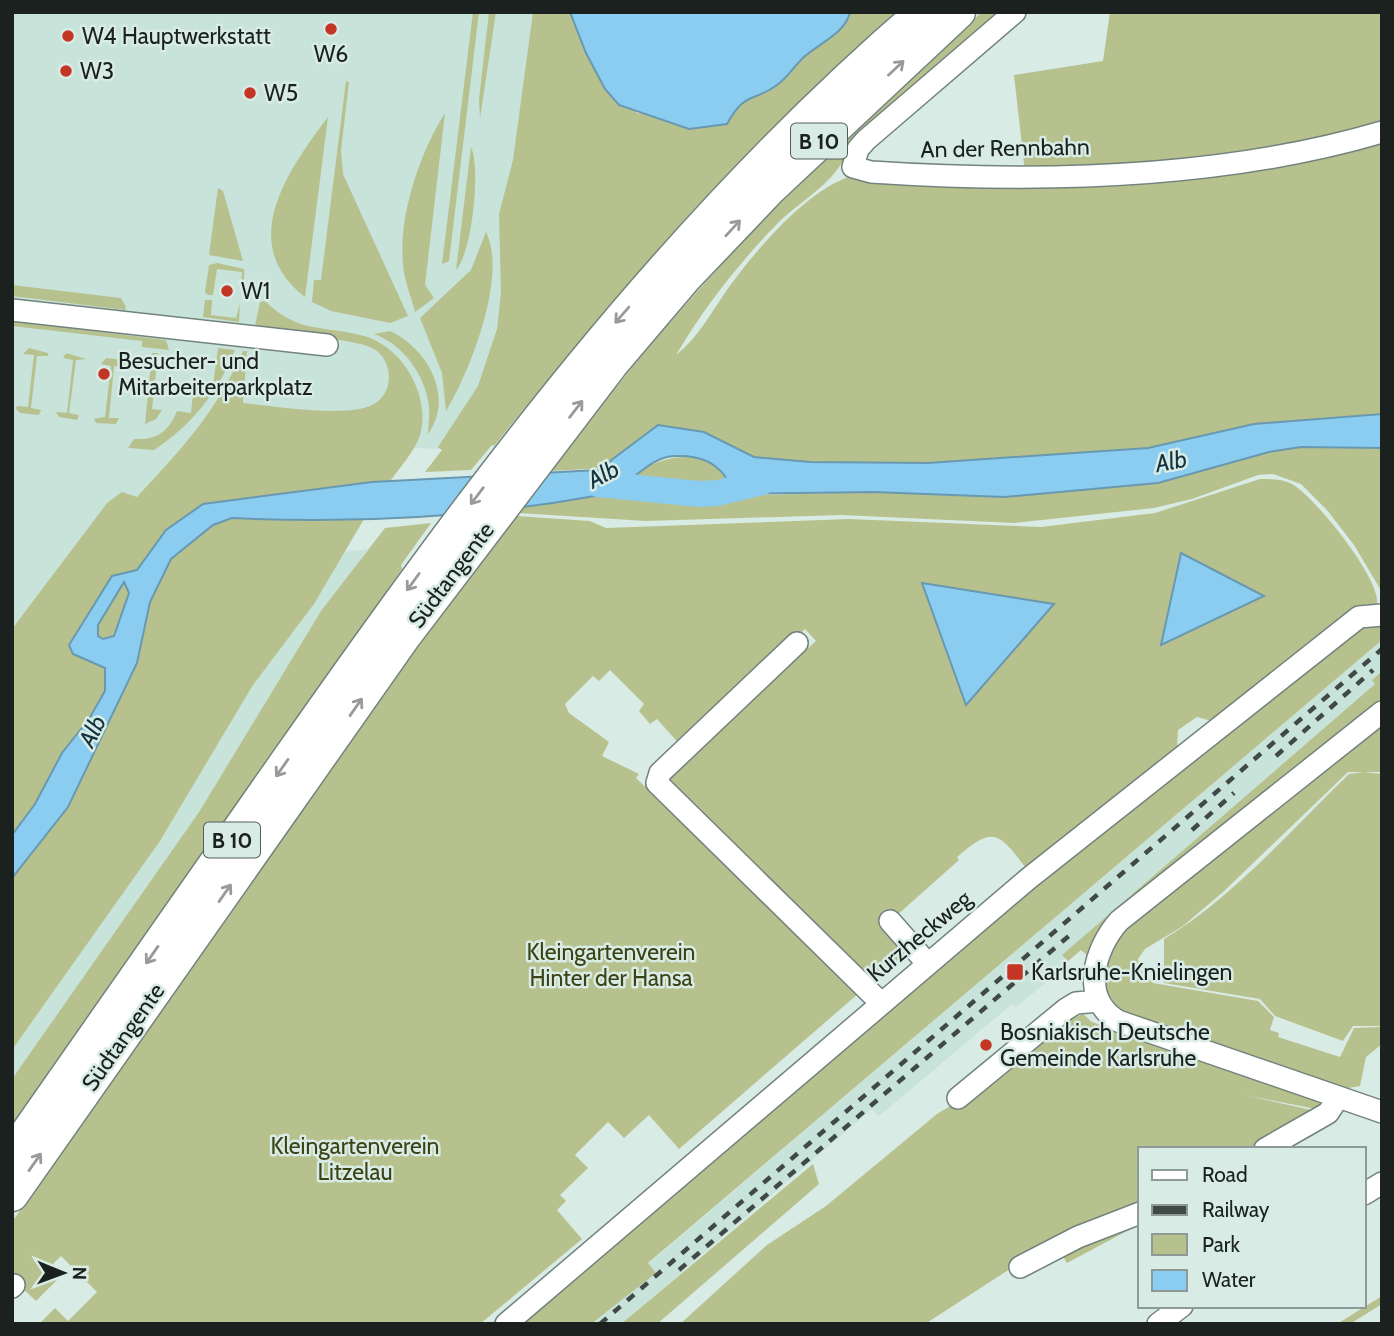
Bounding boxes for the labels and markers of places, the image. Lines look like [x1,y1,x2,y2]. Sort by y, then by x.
marker: W6 [323,21,339,37]
place label: W4 Hauptwerkstatt [82,22,271,50]
marker: W4 Hauptwerkstatt [60,28,76,44]
place label: W6 [314,40,348,68]
place label: W3 [80,57,114,85]
marker: W3 [58,63,74,79]
place label: W5 [264,79,298,107]
marker: W5 [242,85,258,101]
place label: W1 [241,277,270,305]
marker: W1 [219,283,235,299]
place label: Besucher- und Mitarbeiterparkplatz [118,347,313,401]
marker: Besucher- und Mitarbeiterparkplatz [96,366,112,382]
place label: Karlsruhe-Knielingen [1031,958,1232,986]
marker: Karlsruhe-Knielingen [1005,962,1025,982]
place label: Bosniakisch Deutsche Gemeinde Karlsruhe [1000,1018,1210,1072]
marker: Bosniakisch Deutsche Gemeinde Karlsruhe [978,1037,994,1053]

